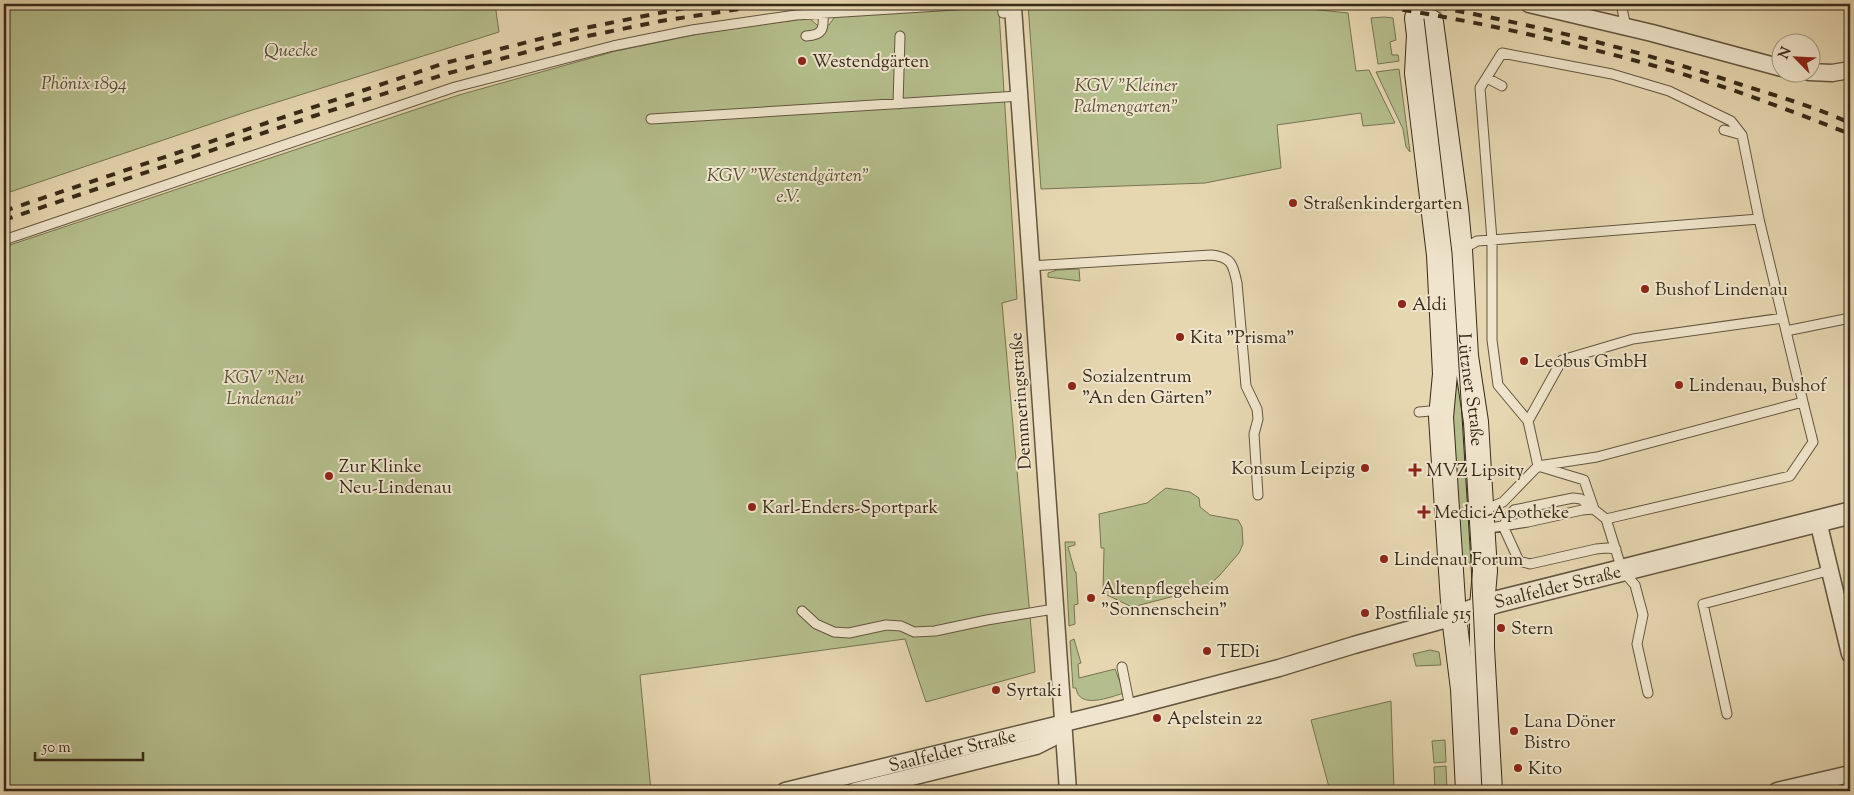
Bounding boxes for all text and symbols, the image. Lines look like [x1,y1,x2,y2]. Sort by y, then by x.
north arrow [1772,32,1822,82]
park label: Quecke [264,39,318,65]
text: N [1775,44,1797,63]
place label: Westendgärten [812,50,930,76]
marker: Westendgärten [796,55,808,67]
park label: Phönix 1894 [41,72,127,98]
park label: KGV "Kleiner Palmengarten" [1074,74,1178,121]
park label: KGV "Westendgärten" e.V. [707,164,869,211]
place label: Straßenkindergarten [1303,192,1463,218]
marker: Straßenkindergarten [1287,197,1299,209]
place label: Bushof Lindenau [1655,278,1788,304]
marker: Bushof Lindenau [1639,283,1651,295]
place label: Aldi [1412,293,1447,319]
marker: Aldi [1396,298,1408,310]
place label: Kita "Prisma" [1190,326,1295,352]
street label: Demmeringstraße [1004,331,1040,471]
marker: Kita "Prisma" [1174,331,1186,343]
street label: Lützner Straße [1450,333,1488,447]
place label: Leobus GmbH [1534,350,1648,376]
marker: Leobus GmbH [1518,355,1530,367]
place label: Sozialzentrum "An den Gärten" [1082,365,1213,412]
park label: KGV "Neu Lindenau" [223,366,305,413]
place label: Lindenau, Bushof [1689,374,1827,400]
marker: Lindenau, Bushof [1673,379,1685,391]
marker: Sozialzentrum "An den Gärten" [1066,380,1078,392]
place label: Zur Klinke Neu-Lindenau [339,455,452,502]
place label: Konsum Leipzig [1231,457,1355,483]
place label: MVZ Lipsity [1426,459,1524,485]
marker: Konsum Leipzig [1359,462,1371,474]
marker: MVZ Lipsity [1408,463,1422,477]
marker: Zur Klinke Neu-Lindenau [323,470,335,482]
place label: Karl-Enders-Sportpark [762,496,939,522]
marker: Karl-Enders-Sportpark [746,501,758,513]
place label: Medici-Apotheke [1434,501,1569,527]
marker: Medici-Apotheke [1418,506,1430,518]
place label: Lindenau Forum [1394,548,1523,574]
marker: Lindenau Forum [1378,553,1390,565]
street label: Saalfelder Straße [1492,560,1624,617]
place label: Altenpflegeheim "Sonnenschein" [1101,577,1229,624]
marker: Altenpflegeheim "Sonnenschein" [1085,592,1097,604]
place label: Postfiliale 515 [1375,602,1471,628]
marker: Postfiliale 515 [1359,607,1371,619]
place label: Stern [1511,617,1554,643]
marker: Stern [1495,622,1507,634]
place label: TEDi [1217,640,1260,666]
marker: TEDi [1201,645,1213,657]
place label: Syrtaki [1006,679,1062,705]
marker: Syrtaki [990,684,1002,696]
place label: Apelstein 22 [1167,707,1263,733]
place label: Lana Döner Bistro [1524,710,1616,757]
marker: Apelstein 22 [1151,712,1163,724]
street label: Saalfelder Straße [886,724,1019,780]
marker: Lana Döner Bistro [1508,725,1520,737]
scale bar [35,730,142,762]
text: 50 m [41,738,71,759]
place label: Kito [1528,757,1562,783]
marker: Kito [1512,762,1524,774]

